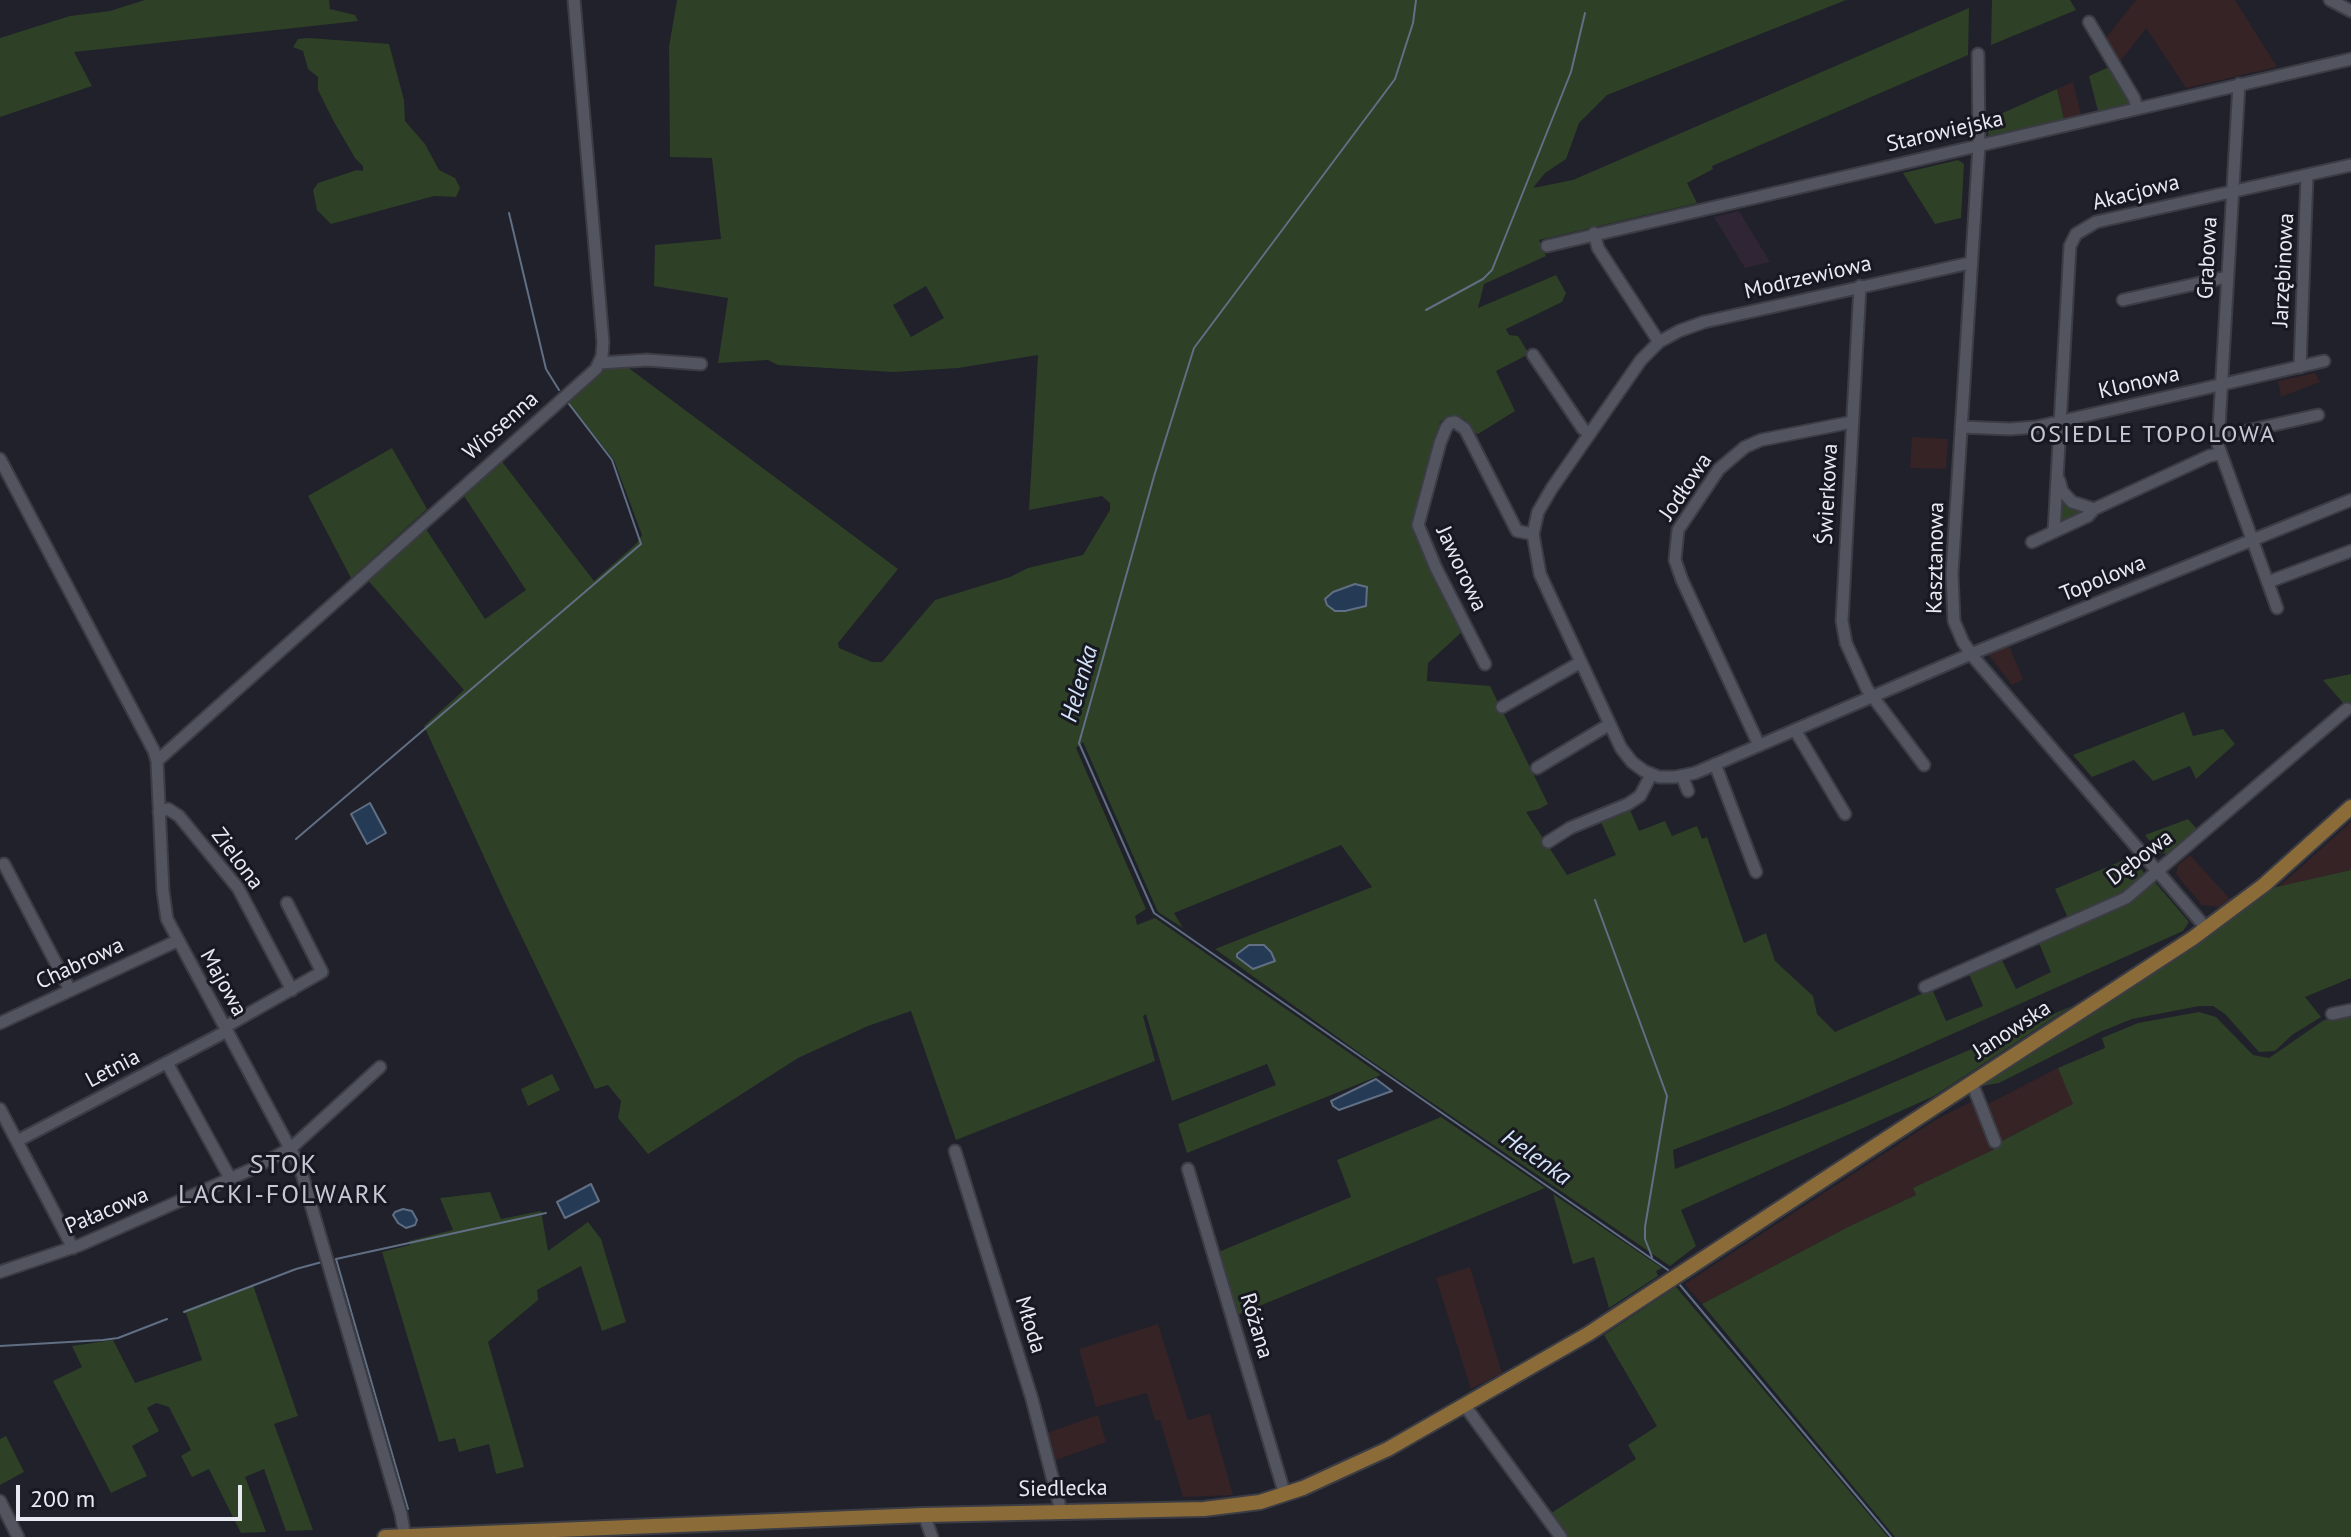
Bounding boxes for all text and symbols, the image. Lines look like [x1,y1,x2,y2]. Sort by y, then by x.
street label: Starowiejska [1884,106,2006,158]
street label: Akacjowa [2090,169,2182,217]
street label: Jarzębinowa [2268,212,2300,328]
street label: Grabowa [2193,216,2223,300]
street label: Modrzewiowa [1742,251,1874,305]
street label: Klonowa [2096,361,2182,405]
street label: Wiosenna [458,386,544,466]
district label: OSIEDLE TOPOLOWA [2030,421,2276,449]
street label: Świerkowa [1812,443,1844,545]
street label: Jodłowa [1654,448,1718,526]
street label: Kasztanowa [1922,502,1950,614]
street label: Jaworowa [1430,522,1492,616]
street label: Topolowa [2056,550,2150,608]
water label: Helenka [1055,642,1105,726]
street label: Zielona [205,823,269,895]
street label: Dębowa [2102,825,2178,891]
street label: Chabrowa [32,932,128,996]
street label: Majowa [194,945,252,1021]
street label: Janowska [1968,995,2056,1065]
street label: Letnia [81,1044,145,1094]
water label: Helenka [1496,1124,1576,1192]
district label: STOK LACKI-FOLWARK [178,1150,390,1212]
street label: Pałacowa [61,1182,153,1240]
street label: Różana [1234,1290,1278,1362]
street label: Młoda [1009,1293,1051,1357]
scale bar [20,1469,246,1519]
street label: Siedlecka [1018,1475,1108,1503]
text: 200 m [30,1483,95,1514]

